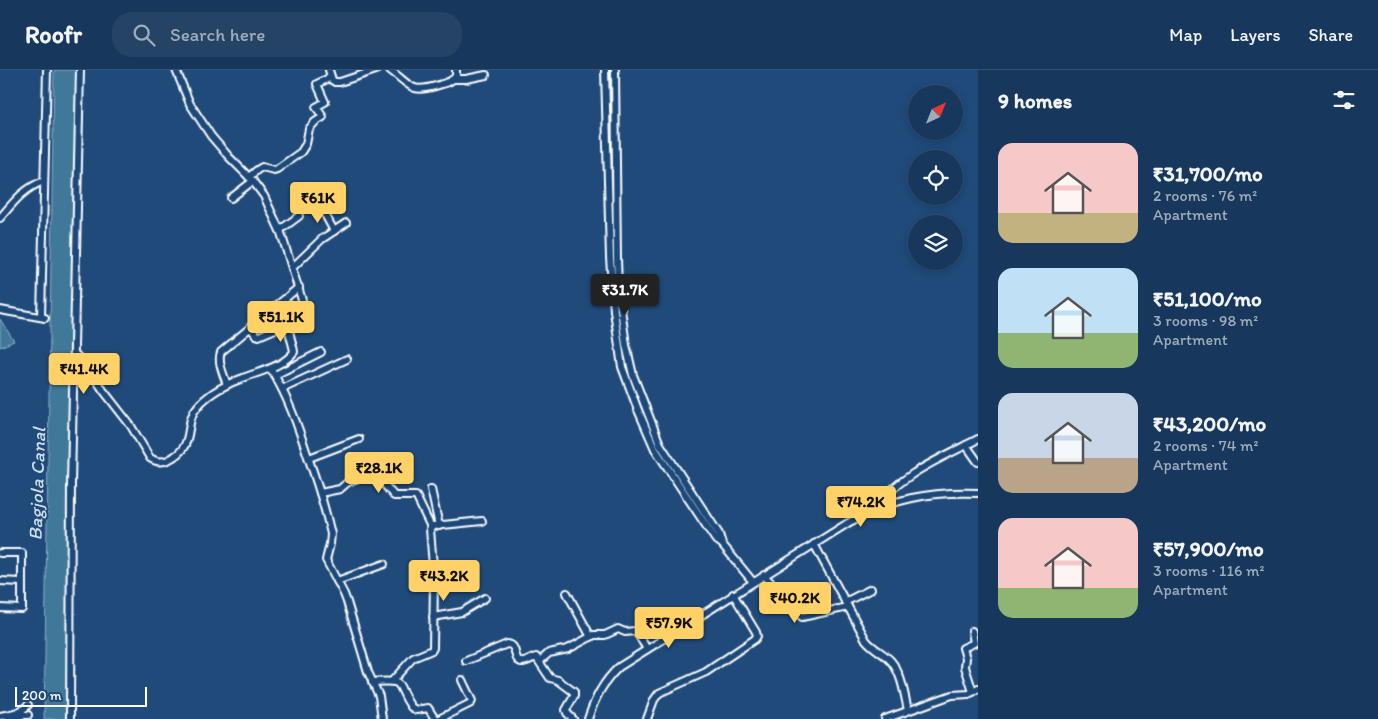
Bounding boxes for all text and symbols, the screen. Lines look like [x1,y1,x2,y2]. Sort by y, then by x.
search box [112,12,462,57]
text: Roofr [25,20,82,49]
icon: search [130,21,158,49]
text: Search here [170,23,265,46]
text: Map [1169,24,1202,46]
text: Layers [1230,24,1280,46]
text: Share [1308,24,1353,46]
north arrow [908,85,962,140]
map controls [908,85,963,270]
icon: filters [1330,86,1358,114]
text: 9 homes [998,88,1072,113]
button: locate [908,150,963,205]
text: ₹31,700/mo [1153,161,1263,186]
icon: home [1038,163,1098,223]
pin: ₹61K [288,182,348,224]
text: 2 rooms · 76 m² [1153,186,1257,205]
text: ₹61K [301,188,335,207]
text: Apartment [1153,205,1228,224]
button: layers [908,215,963,270]
pin: ₹31.7K [584,274,666,316]
text: ₹31.7K [602,280,648,299]
text: ₹51,100/mo [1153,286,1262,311]
icon: home [1038,288,1098,348]
pin: ₹51.1K [240,300,322,343]
text: ₹51.1K [258,307,304,326]
text: 3 rooms · 98 m² [1153,311,1258,330]
text: Apartment [1153,330,1228,349]
pin: ₹41.4K [43,352,125,395]
text: ₹41.4K [60,359,108,378]
text: ₹43,200/mo [1153,411,1266,436]
icon: home [1038,413,1098,473]
water label: Bagjola Canal [24,425,51,541]
text: 2 rooms · 74 m² [1153,436,1258,455]
pin: ₹28.1K [338,452,420,494]
text: Apartment [1153,455,1228,474]
text: ₹28.1K [356,458,402,477]
pin: ₹74.2K [820,486,902,528]
text: ₹74.2K [837,492,885,511]
text: ₹57,900/mo [1153,536,1264,561]
icon: home [1038,538,1098,598]
pin: ₹43.2K [403,560,485,602]
text: 3 rooms · 116 m² [1153,561,1264,580]
text: ₹43.2K [420,566,468,585]
text: Apartment [1153,580,1228,599]
pin: ₹40.2K [754,582,836,624]
text: ₹40.2K [770,588,820,607]
pin: ₹57.9K [628,606,710,649]
text: ₹57.9K [646,613,692,632]
scale bar [15,684,148,707]
text: 200 m [22,687,62,704]

